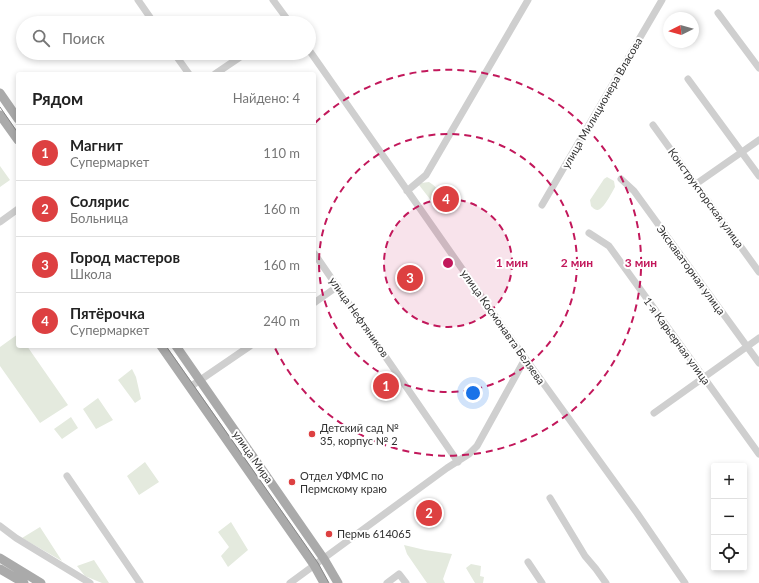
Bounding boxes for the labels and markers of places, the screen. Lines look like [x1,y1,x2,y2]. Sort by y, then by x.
pin: 4 [433,184,459,214]
centre of rings [441,256,455,270]
pin: 3 [397,263,423,293]
pin: 1 [373,371,399,401]
place label: Детский сад № 35, корпус № 2 [320,421,399,447]
marker: Детский сад № 35, корпус № 2 [307,429,317,439]
place label: Отдел УФМС по Пермскому краю [300,469,387,495]
marker: Отдел УФМС по Пермскому краю [287,477,297,487]
pin: 2 [416,498,442,528]
place label: Пермь 614065 [337,527,411,540]
marker: Пермь 614065 [324,529,334,539]

